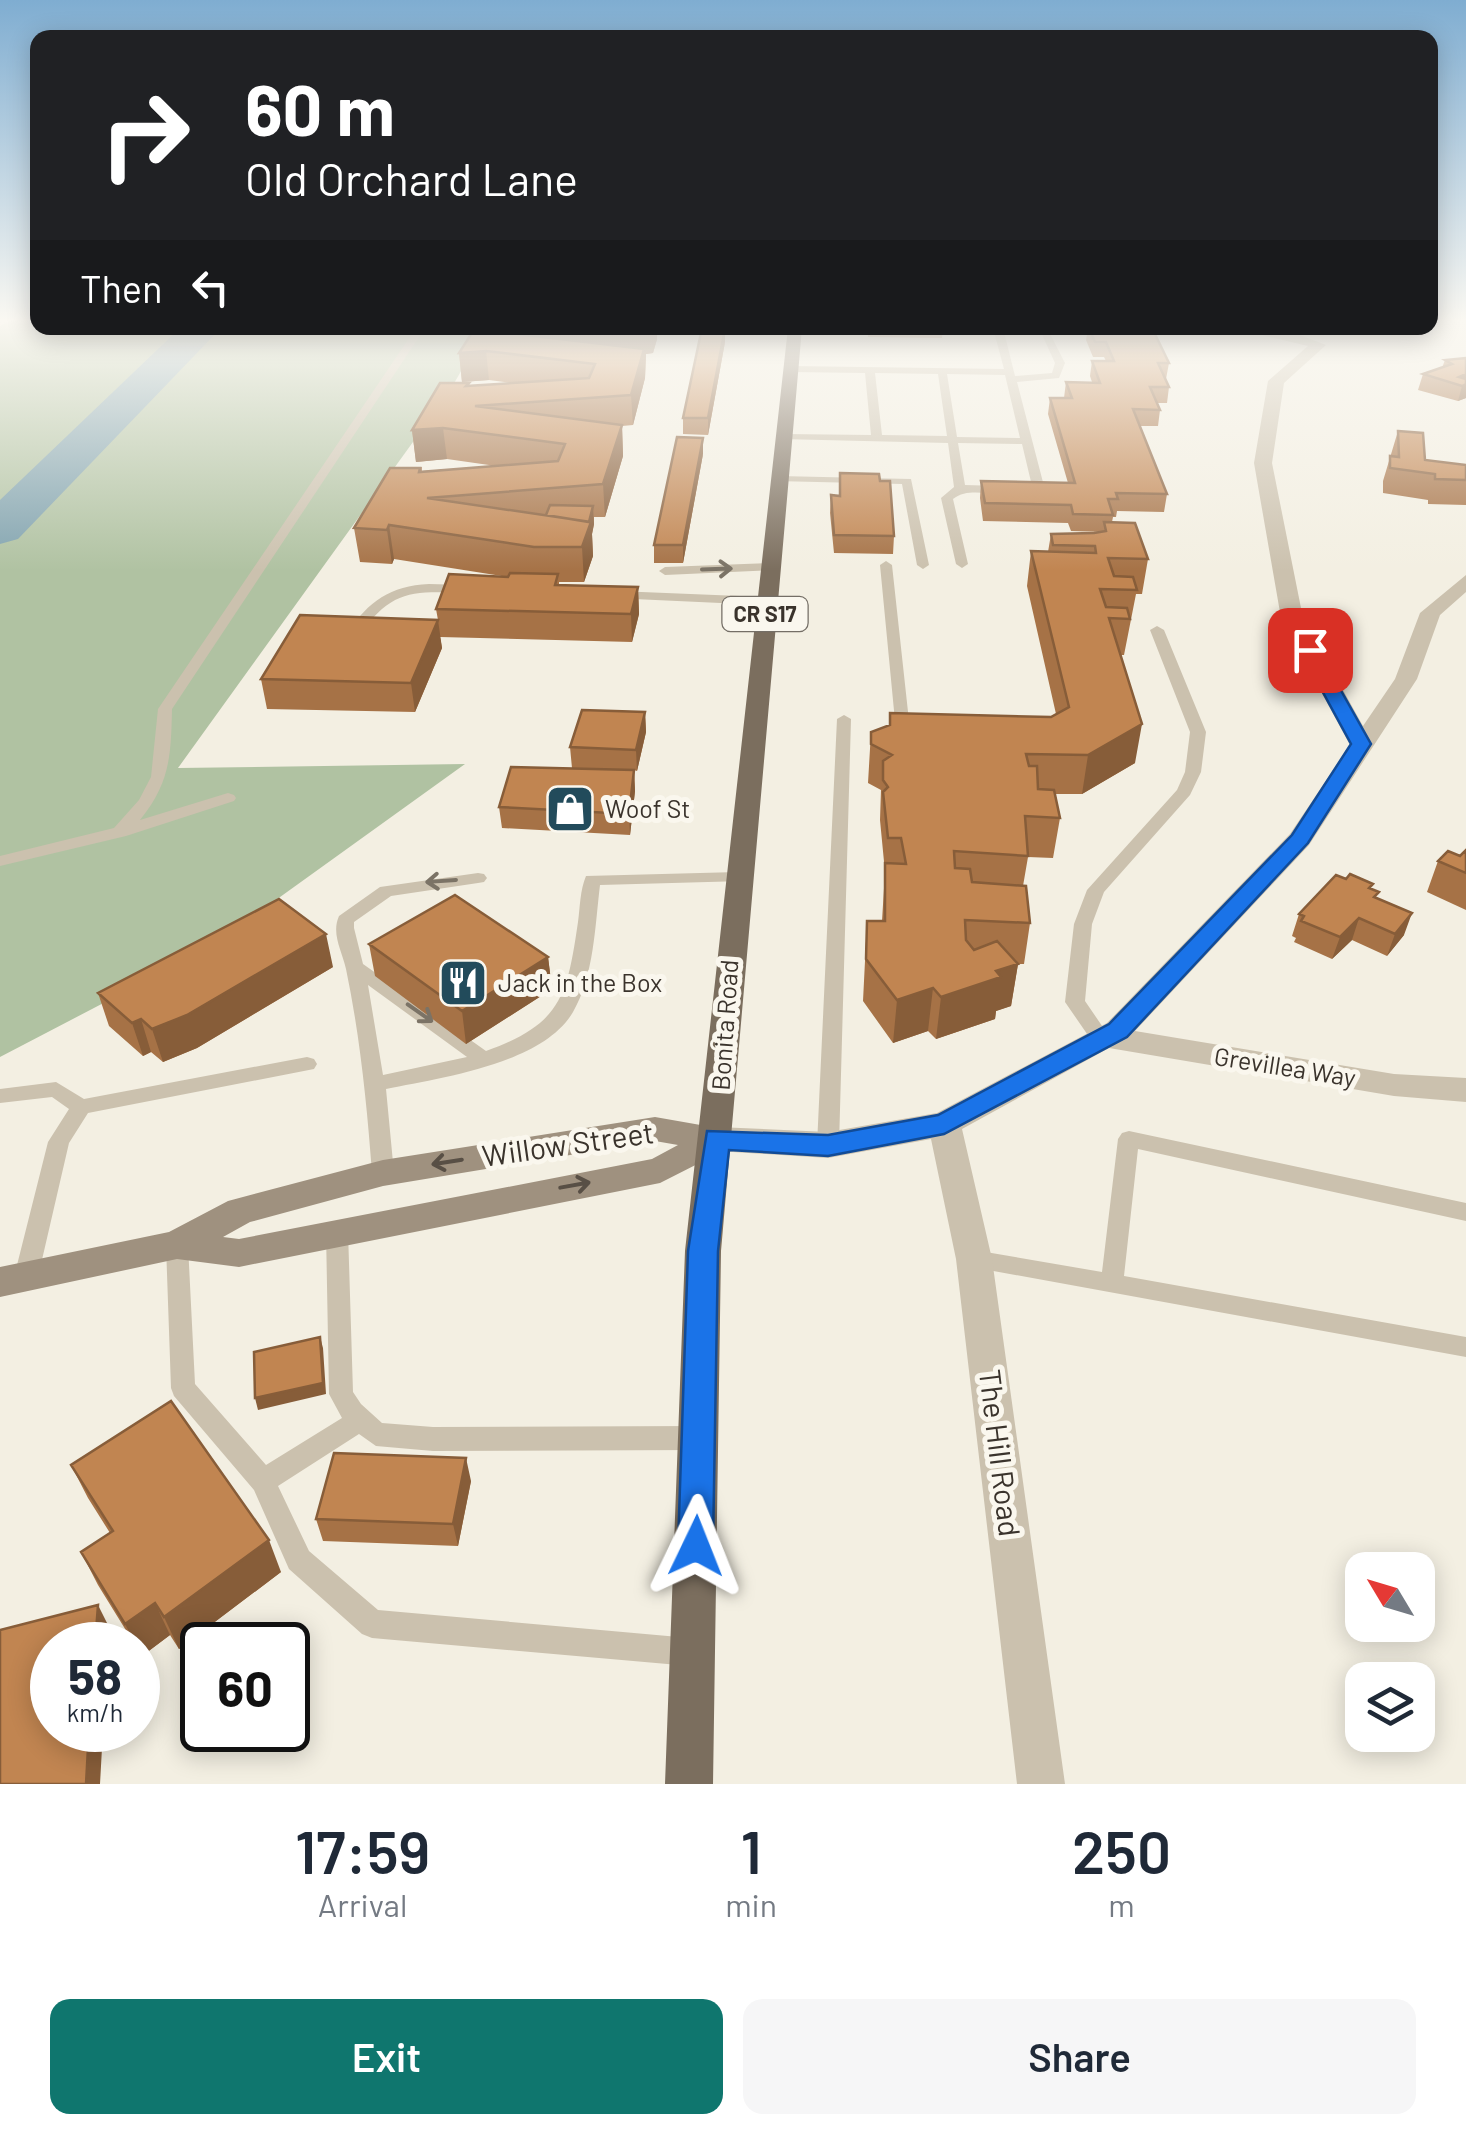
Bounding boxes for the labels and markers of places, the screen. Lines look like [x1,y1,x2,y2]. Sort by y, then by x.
pin [1268,608,1353,693]
shop icon: Woof St [544,783,596,835]
place label: Woof St [605,793,690,823]
restaurant icon: Jack in the Box [437,957,489,1009]
place label: Jack in the Box [498,967,662,997]

